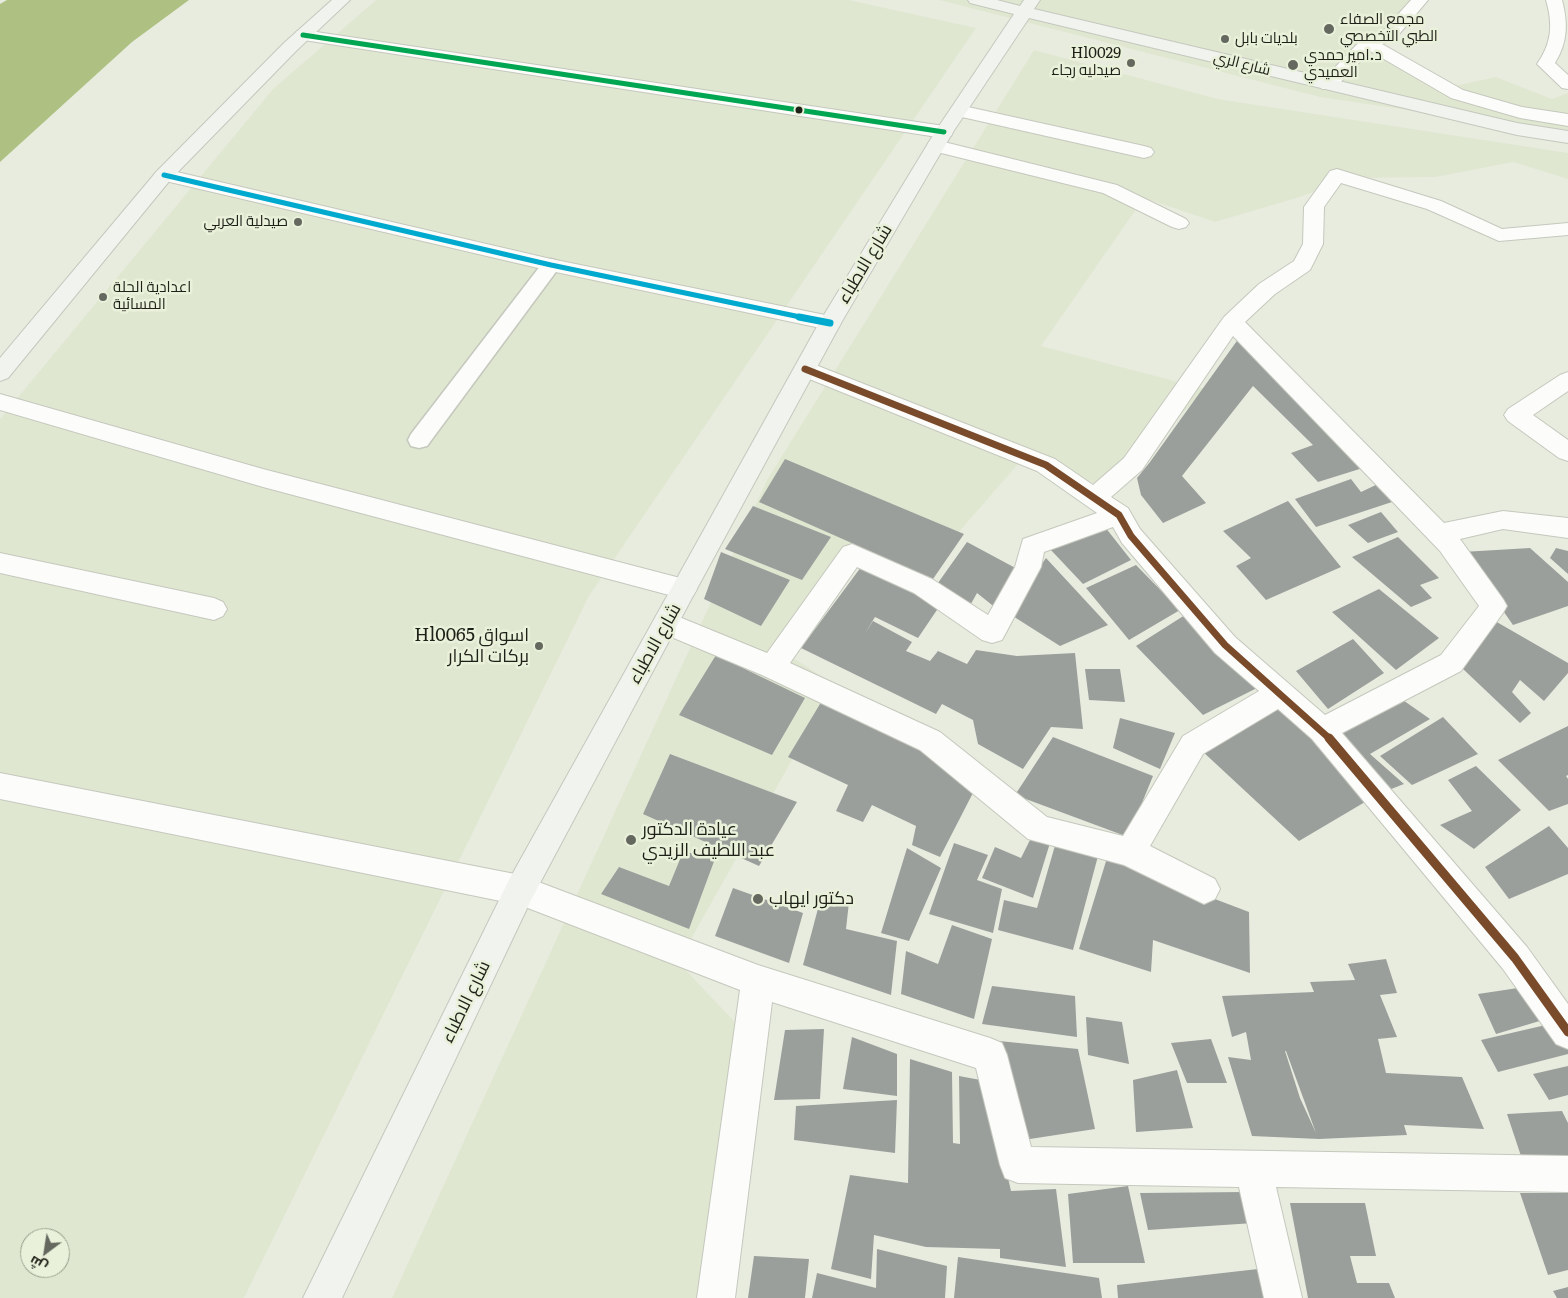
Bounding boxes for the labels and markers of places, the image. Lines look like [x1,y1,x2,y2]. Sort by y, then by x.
place label: مجمع الصفاء الطبي التخصصي [1340,11,1438,46]
marker: مجمع الصفاء الطبي التخصصي [1322,22,1336,36]
place label: بلديات بابل [1235,30,1298,48]
marker: بلديات بابل [1219,33,1231,45]
place label: Hl0029 صيدليه رجاء [1051,45,1121,80]
place label: د.امير حمدي العميدي [1304,47,1382,82]
marker: Hl0029 صيدليه رجاء [1125,57,1137,69]
marker: د.امير حمدي العميدي [1286,58,1300,72]
unlabelled marker [794,105,804,115]
place label: صيدلية العربي [204,213,288,231]
marker: صيدلية العربي [292,216,304,228]
place label: اعدادية الحلة المسائية [113,279,191,314]
marker: اعدادية الحلة المسائية [97,291,109,303]
place label: Hl0065 اسواق بركات الكرار [414,625,529,668]
marker: Hl0065 اسواق بركات الكرار [533,640,545,652]
place label: عيادة الدكتور عبد اللطيف الزيدي [642,819,775,862]
marker: عيادة الدكتور عبد اللطيف الزيدي [624,833,638,847]
place label: دكتور ايهاب [769,888,854,910]
marker: دكتور ايهاب [751,892,765,906]

